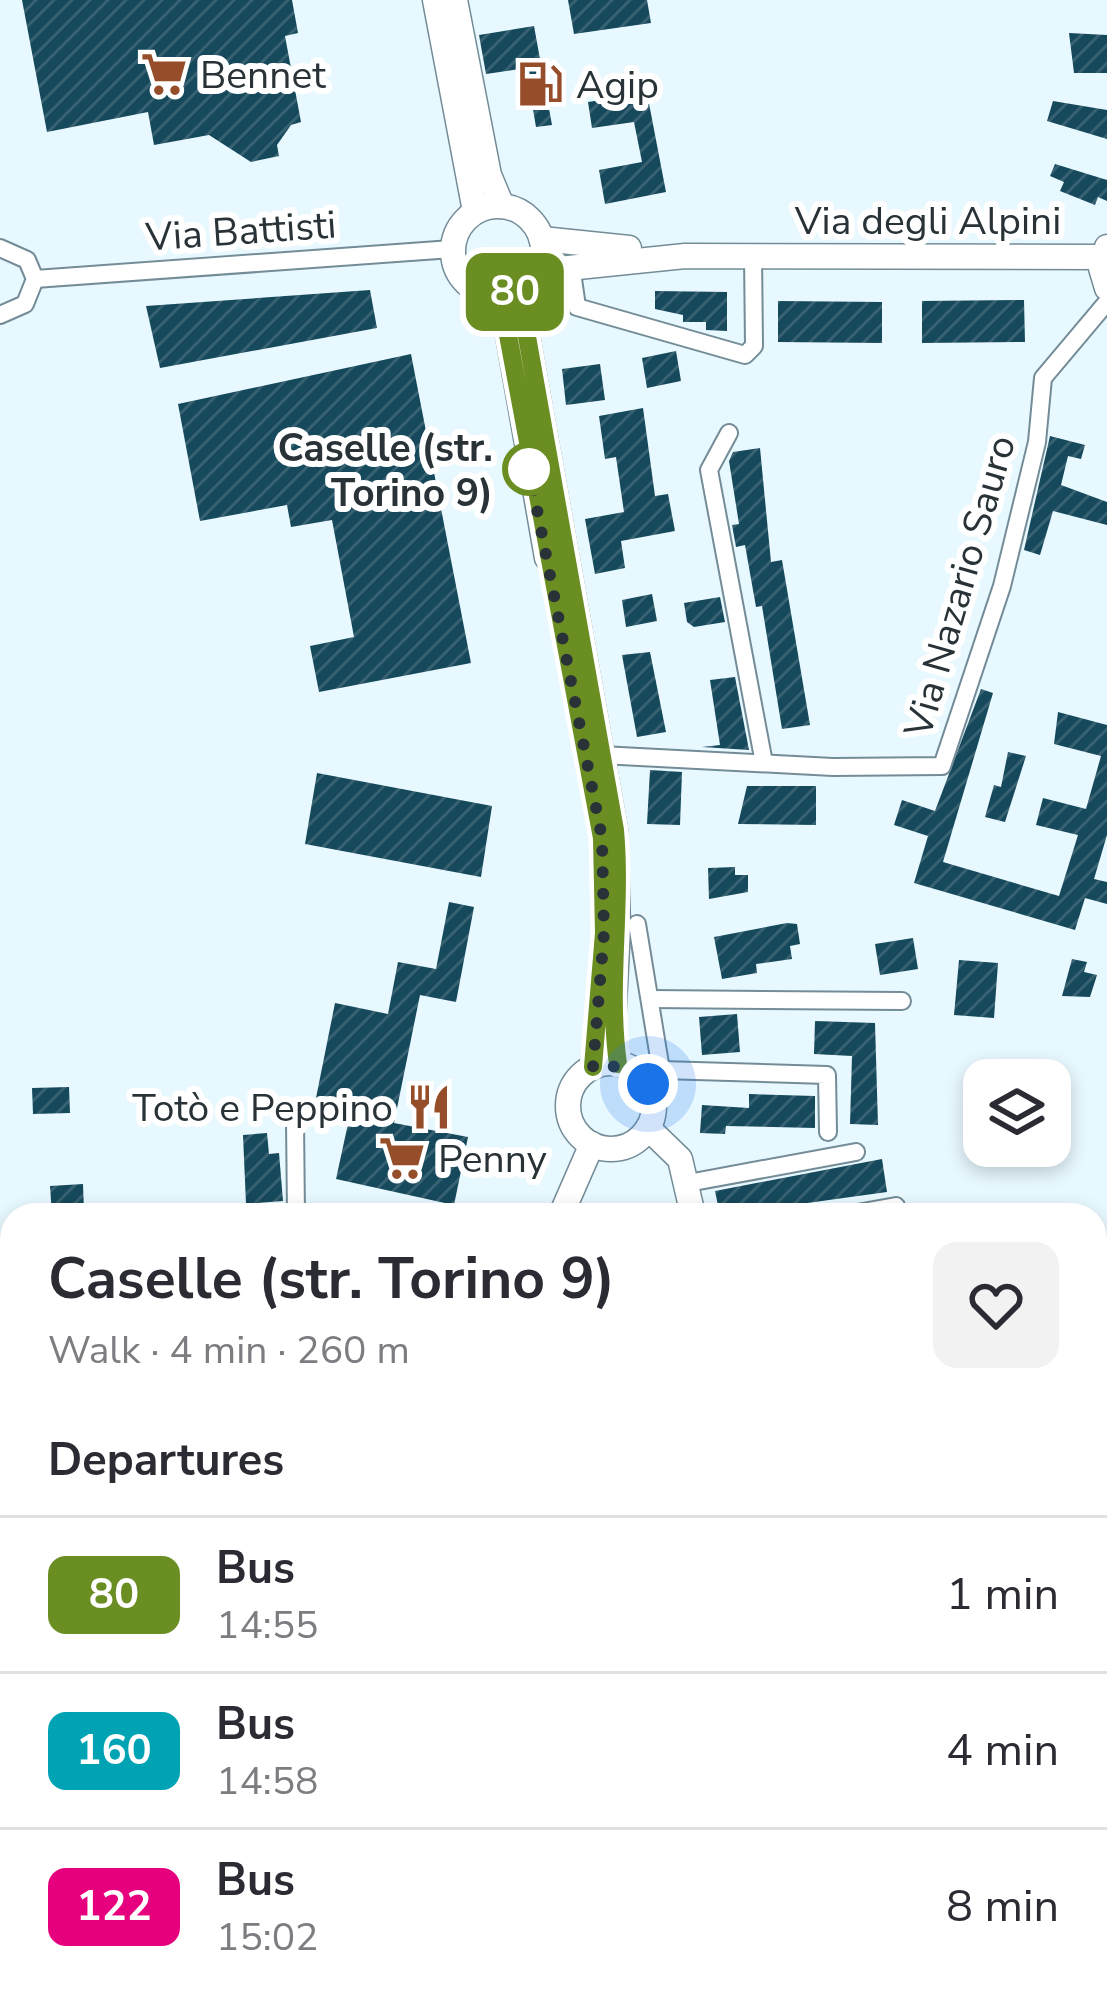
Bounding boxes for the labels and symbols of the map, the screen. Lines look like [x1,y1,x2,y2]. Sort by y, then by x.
supermarket icon: Bennet [139,49,189,99]
place label: Bennet [200,49,326,102]
fuel station icon: Agip [515,59,565,109]
place label: Agip [576,59,659,112]
street label: Via degli Alpini [794,195,1061,248]
street label: Via Battisti [143,198,338,265]
line badge: 80 [461,253,569,331]
place label: Caselle (str. Torino 9) [278,422,493,520]
street label: Via Nazario Sauro [892,429,1029,744]
marker: Caselle (str. Torino 9) [504,444,554,494]
your location [618,1054,678,1114]
place label: Totò e Peppino [132,1082,393,1135]
restaurant icon: Totò e Peppino [404,1082,454,1132]
supermarket icon: Penny [377,1133,427,1183]
place label: Penny [438,1133,547,1186]

